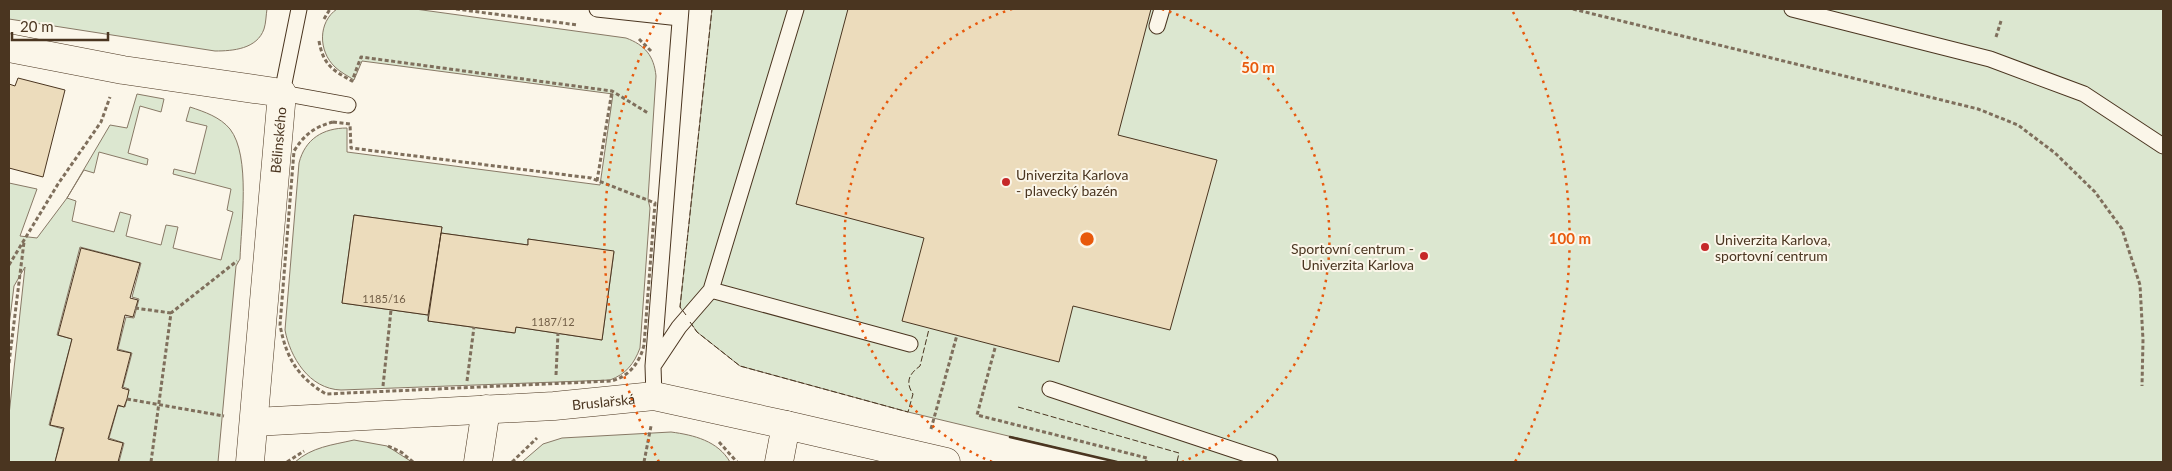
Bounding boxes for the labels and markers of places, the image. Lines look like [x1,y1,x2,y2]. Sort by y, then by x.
place label: Univerzita Karlova - plavecký bazén [1016,166,1128,199]
marker: Univerzita Karlova - plavecký bazén [1000,176,1012,188]
centre of rings [1078,230,1096,248]
place label: Univerzita Karlova, sportovní centrum [1715,231,1831,264]
place label: Sportovní centrum - Univerzita Karlova [1291,240,1414,273]
marker: Univerzita Karlova, sportovní centrum [1699,241,1711,253]
marker: Sportovní centrum - Univerzita Karlova [1418,250,1430,262]

